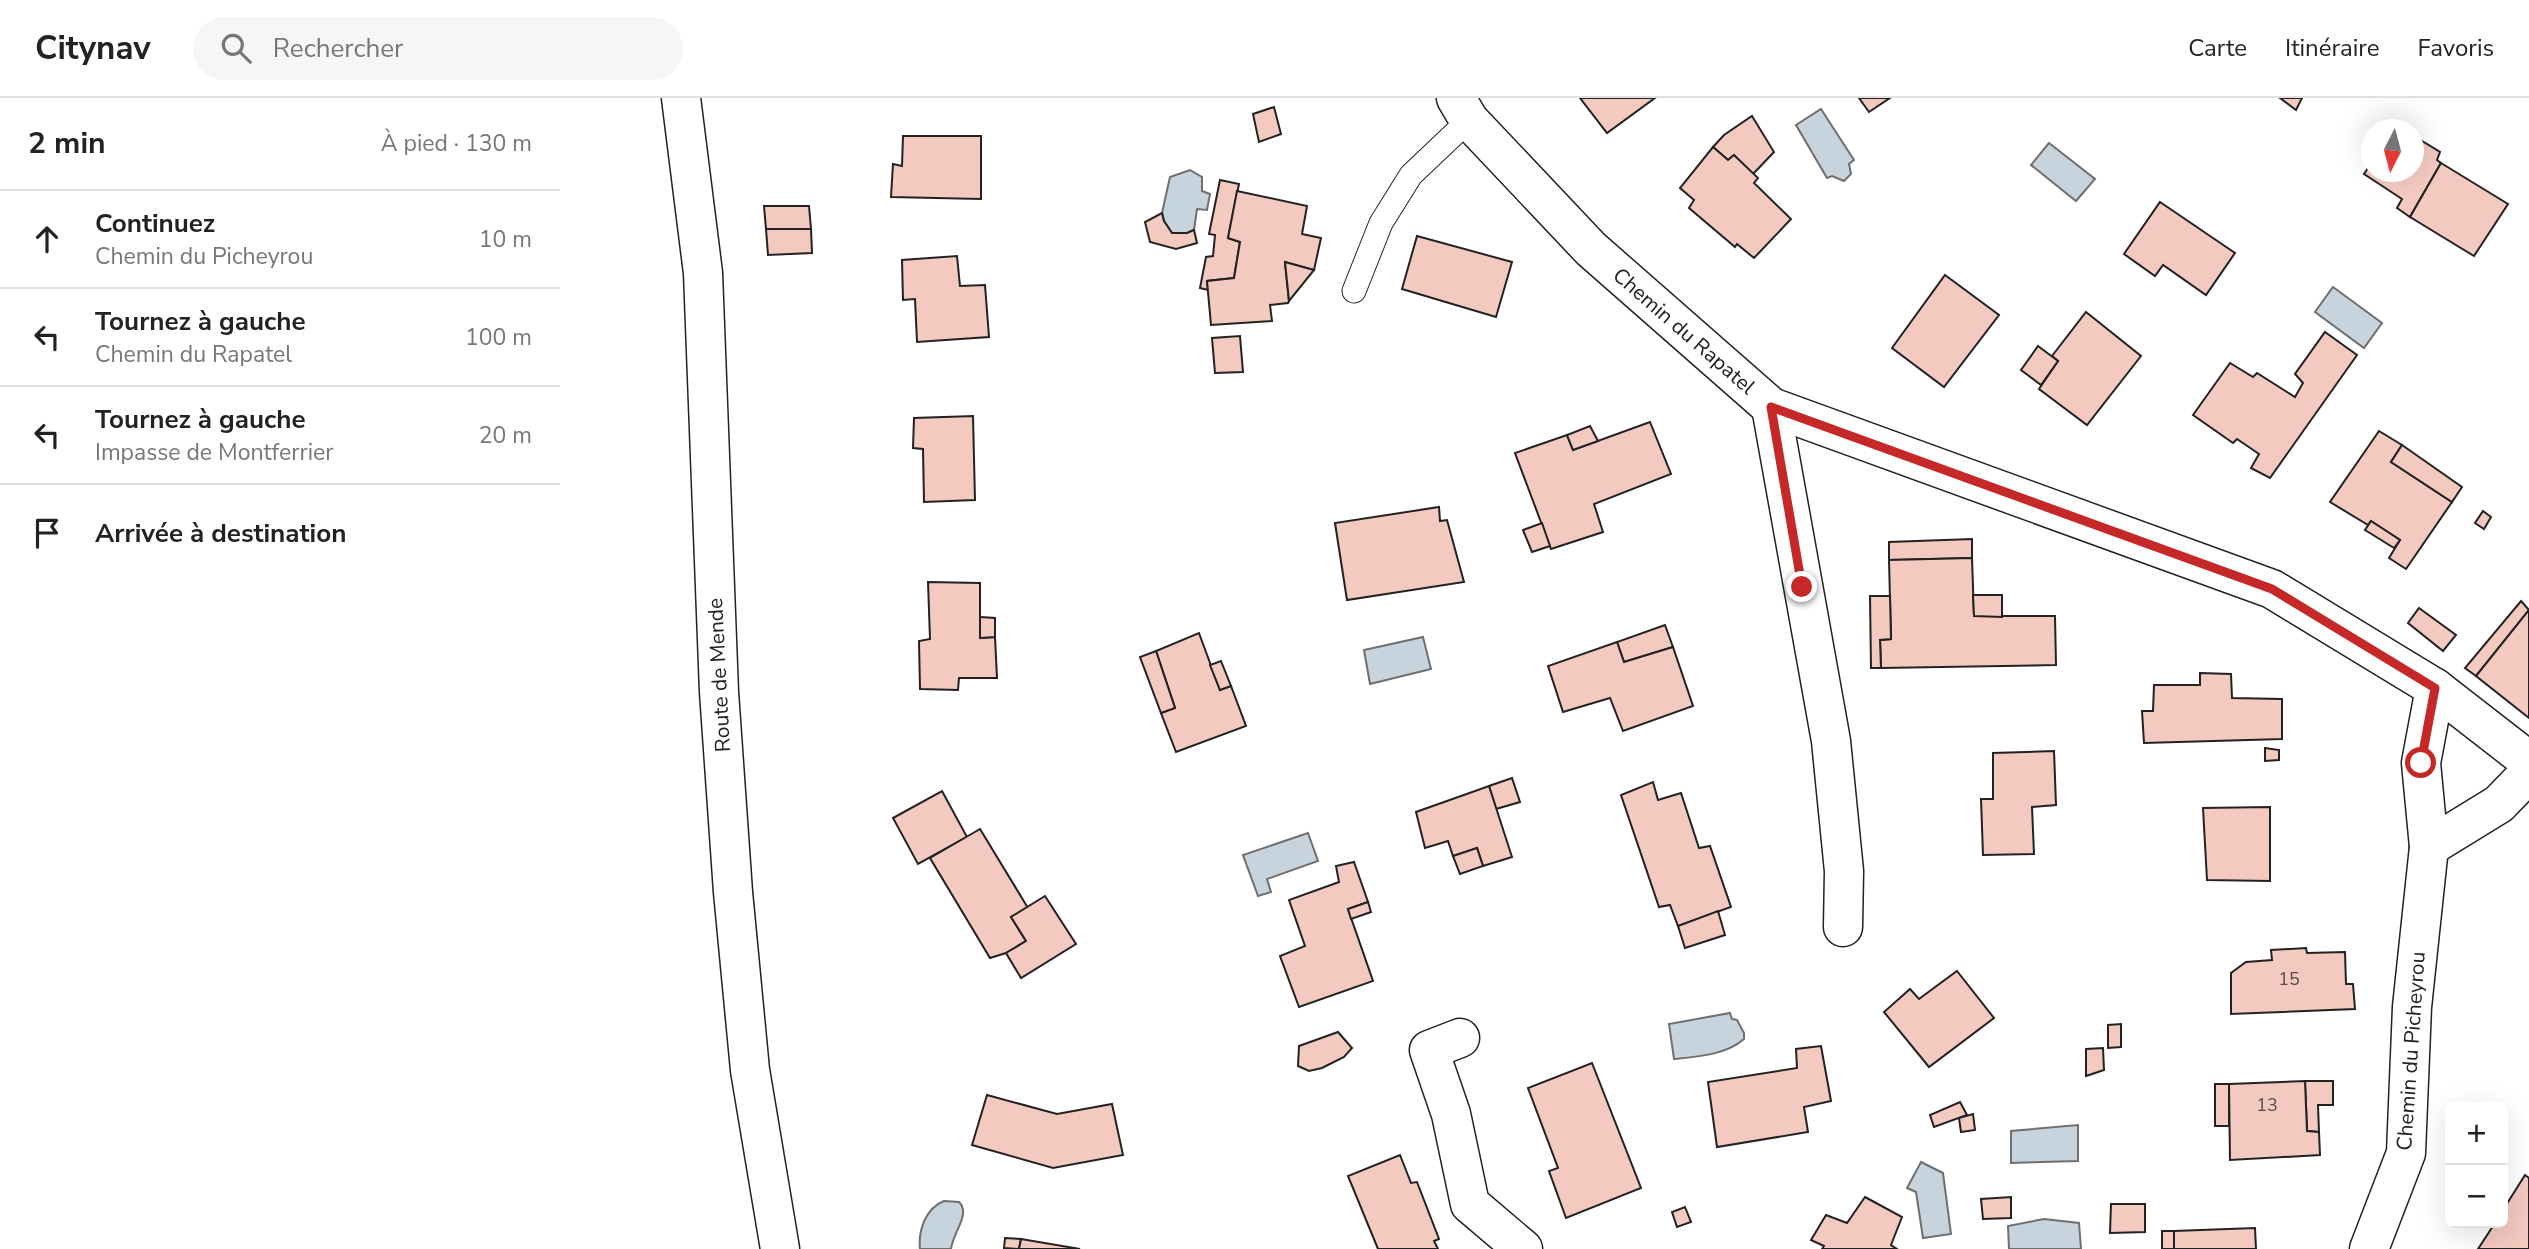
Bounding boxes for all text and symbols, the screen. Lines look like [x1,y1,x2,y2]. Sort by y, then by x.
search box [193,17,683,80]
text: Citynav [35,26,151,71]
icon: search [217,29,255,67]
text: Rechercher [273,31,403,66]
text: Carte [2188,32,2247,64]
text: Itinéraire [2285,32,2379,64]
text: Favoris [2417,32,2494,64]
north arrow [2361,119,2424,182]
text: 2 min [28,123,106,164]
text: À pied · 130 m [381,128,532,159]
text: Continuez [95,206,215,241]
icon: ahead [28,220,66,258]
text: 10 m [479,224,532,255]
text: Chemin du Picheyrou [95,241,313,272]
street label: Chemin du Rapatel [1607,261,1762,401]
text: Tournez à gauche [95,304,306,339]
icon: left [28,318,66,356]
text: 100 m [465,322,532,353]
text: Chemin du Rapatel [95,339,292,370]
text: Tournez à gauche [95,402,306,437]
icon: left [28,416,66,454]
text: 20 m [479,420,532,451]
text: Impasse de Montferrier [95,437,333,468]
icon: arrive [28,514,66,552]
text: Arrivée à destination [95,516,346,551]
route end [1786,571,1817,602]
street label: Route de Mende [701,597,737,753]
route start [2405,747,2436,778]
street label: Chemin du Picheyrou [2390,951,2432,1151]
house number: 15 [2278,967,2300,991]
house number: 13 [2256,1093,2278,1117]
map controls [2445,1102,2508,1228]
button: + [2445,1102,2508,1165]
button: − [2445,1165,2508,1228]

